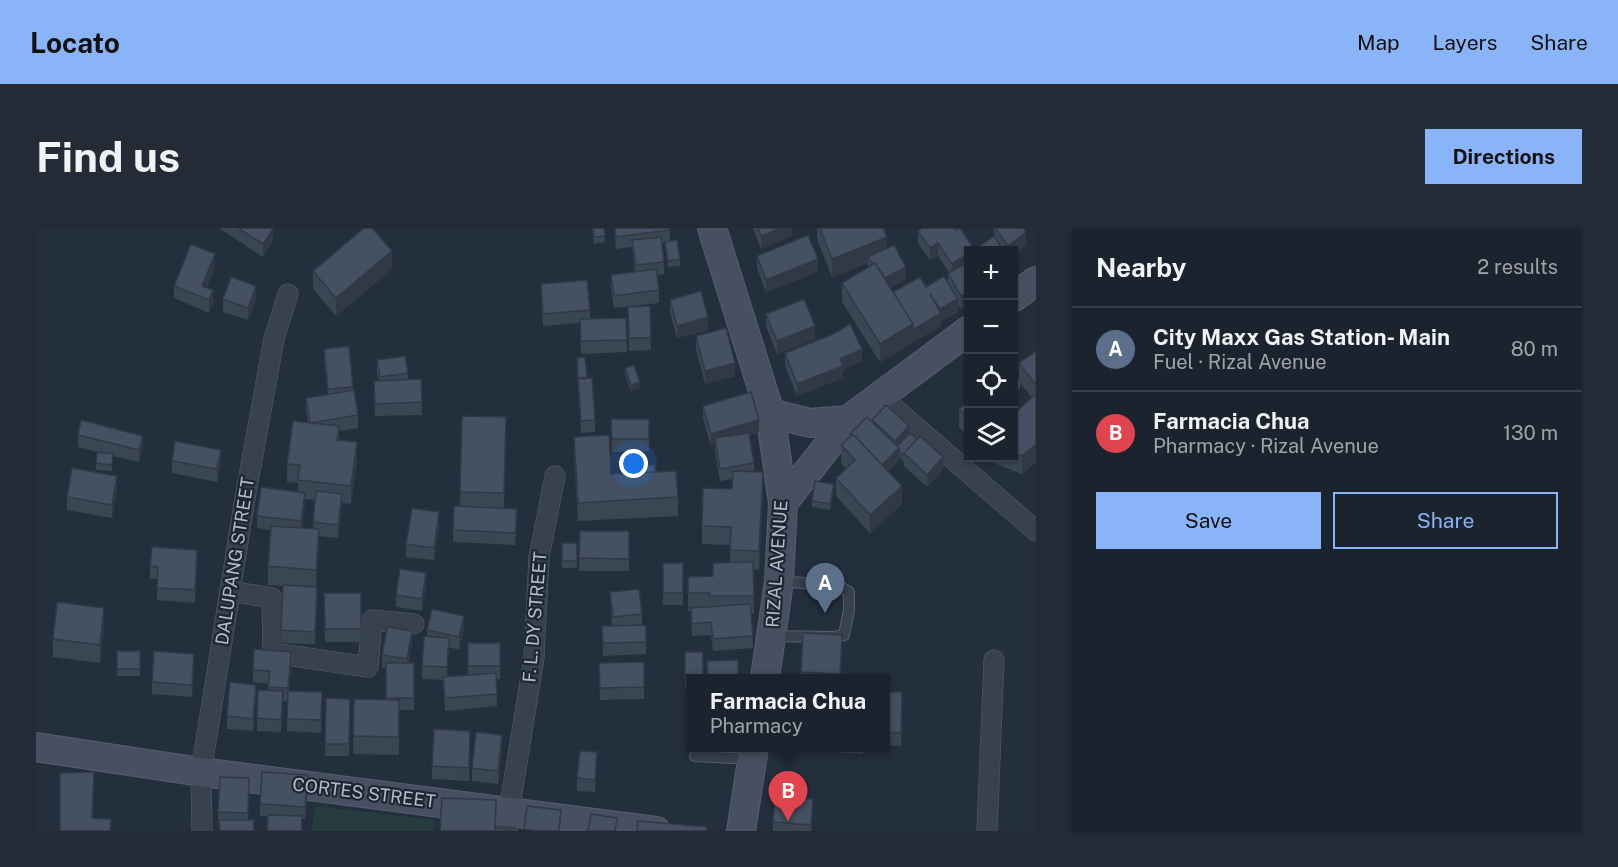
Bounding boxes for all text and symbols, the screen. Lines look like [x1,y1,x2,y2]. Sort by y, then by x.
text: Locato [30,26,120,59]
text: Map [1357,30,1400,55]
text: Layers [1433,30,1497,55]
text: Share [1530,30,1588,55]
button: Directions [1425,129,1582,184]
text: Find us [36,132,180,181]
map controls [964,246,1018,462]
button: + [964,246,1018,300]
text: Nearby [1096,252,1186,283]
text: 2 results [1477,255,1558,279]
button: − [964,300,1018,354]
text: City Maxx Gas Station- Main [1153,324,1450,350]
text: A [1108,337,1123,361]
text: 80 m [1511,337,1558,361]
text: Fuel · Rizal Avenue [1153,350,1327,374]
button: locate [964,354,1018,408]
button: layers [964,408,1018,462]
text: Farmacia Chua [1153,408,1310,434]
text: B [1109,421,1122,445]
text: 130 m [1503,421,1558,445]
text: Pharmacy · Rizal Avenue [1153,434,1379,458]
your location [619,449,648,478]
street label: DALUPANG STREET [211,475,258,646]
button: Save [1096,492,1321,549]
button: Share [1333,492,1558,549]
street label: RIZAL AVENUE [762,500,791,628]
street label: F. L. DY STREET [518,550,551,683]
pin: A [806,564,844,613]
popup [686,674,890,752]
text: Farmacia Chua [710,688,866,714]
text: Pharmacy [710,714,803,738]
pin: B [768,772,807,821]
street label: CORTES STREET [291,773,437,812]

